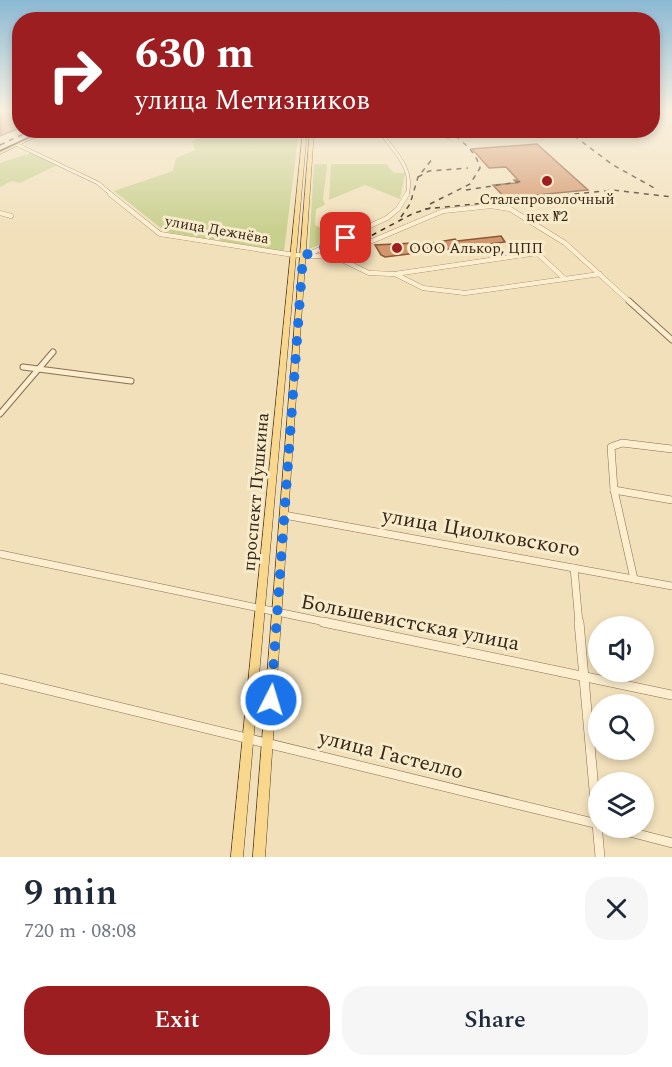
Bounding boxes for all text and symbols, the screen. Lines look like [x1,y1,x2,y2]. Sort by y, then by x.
text: 630 m [135,23,254,86]
icon: right [36,36,114,114]
text: улица Метизников [135,80,370,122]
marker: Сталепроволочный цех №2 [540,174,554,188]
place label: Сталепроволочный цех №2 [479,188,615,228]
street label: улица Дежнёва [162,209,271,251]
pin [320,212,371,263]
icon: arrive [329,221,362,254]
place label: ООО Алькор, ЦПП [409,237,543,260]
marker: ООО Алькор, ЦПП [390,241,404,255]
street label: проспект Пушкина [236,411,276,572]
street label: улица Циолковского [379,500,582,566]
street label: Большевистская улица [298,586,523,660]
map controls [588,616,654,838]
button: sound [588,616,654,682]
position arrow [239,668,303,732]
button: search [588,694,654,760]
street label: улица Гастелло [314,721,467,788]
button: layers [588,772,654,838]
text: 9 min [24,866,117,921]
button: close [585,877,648,940]
text: 720 m · 08:08 [24,916,136,946]
button: Exit [24,986,330,1055]
button: Share [342,986,648,1055]

